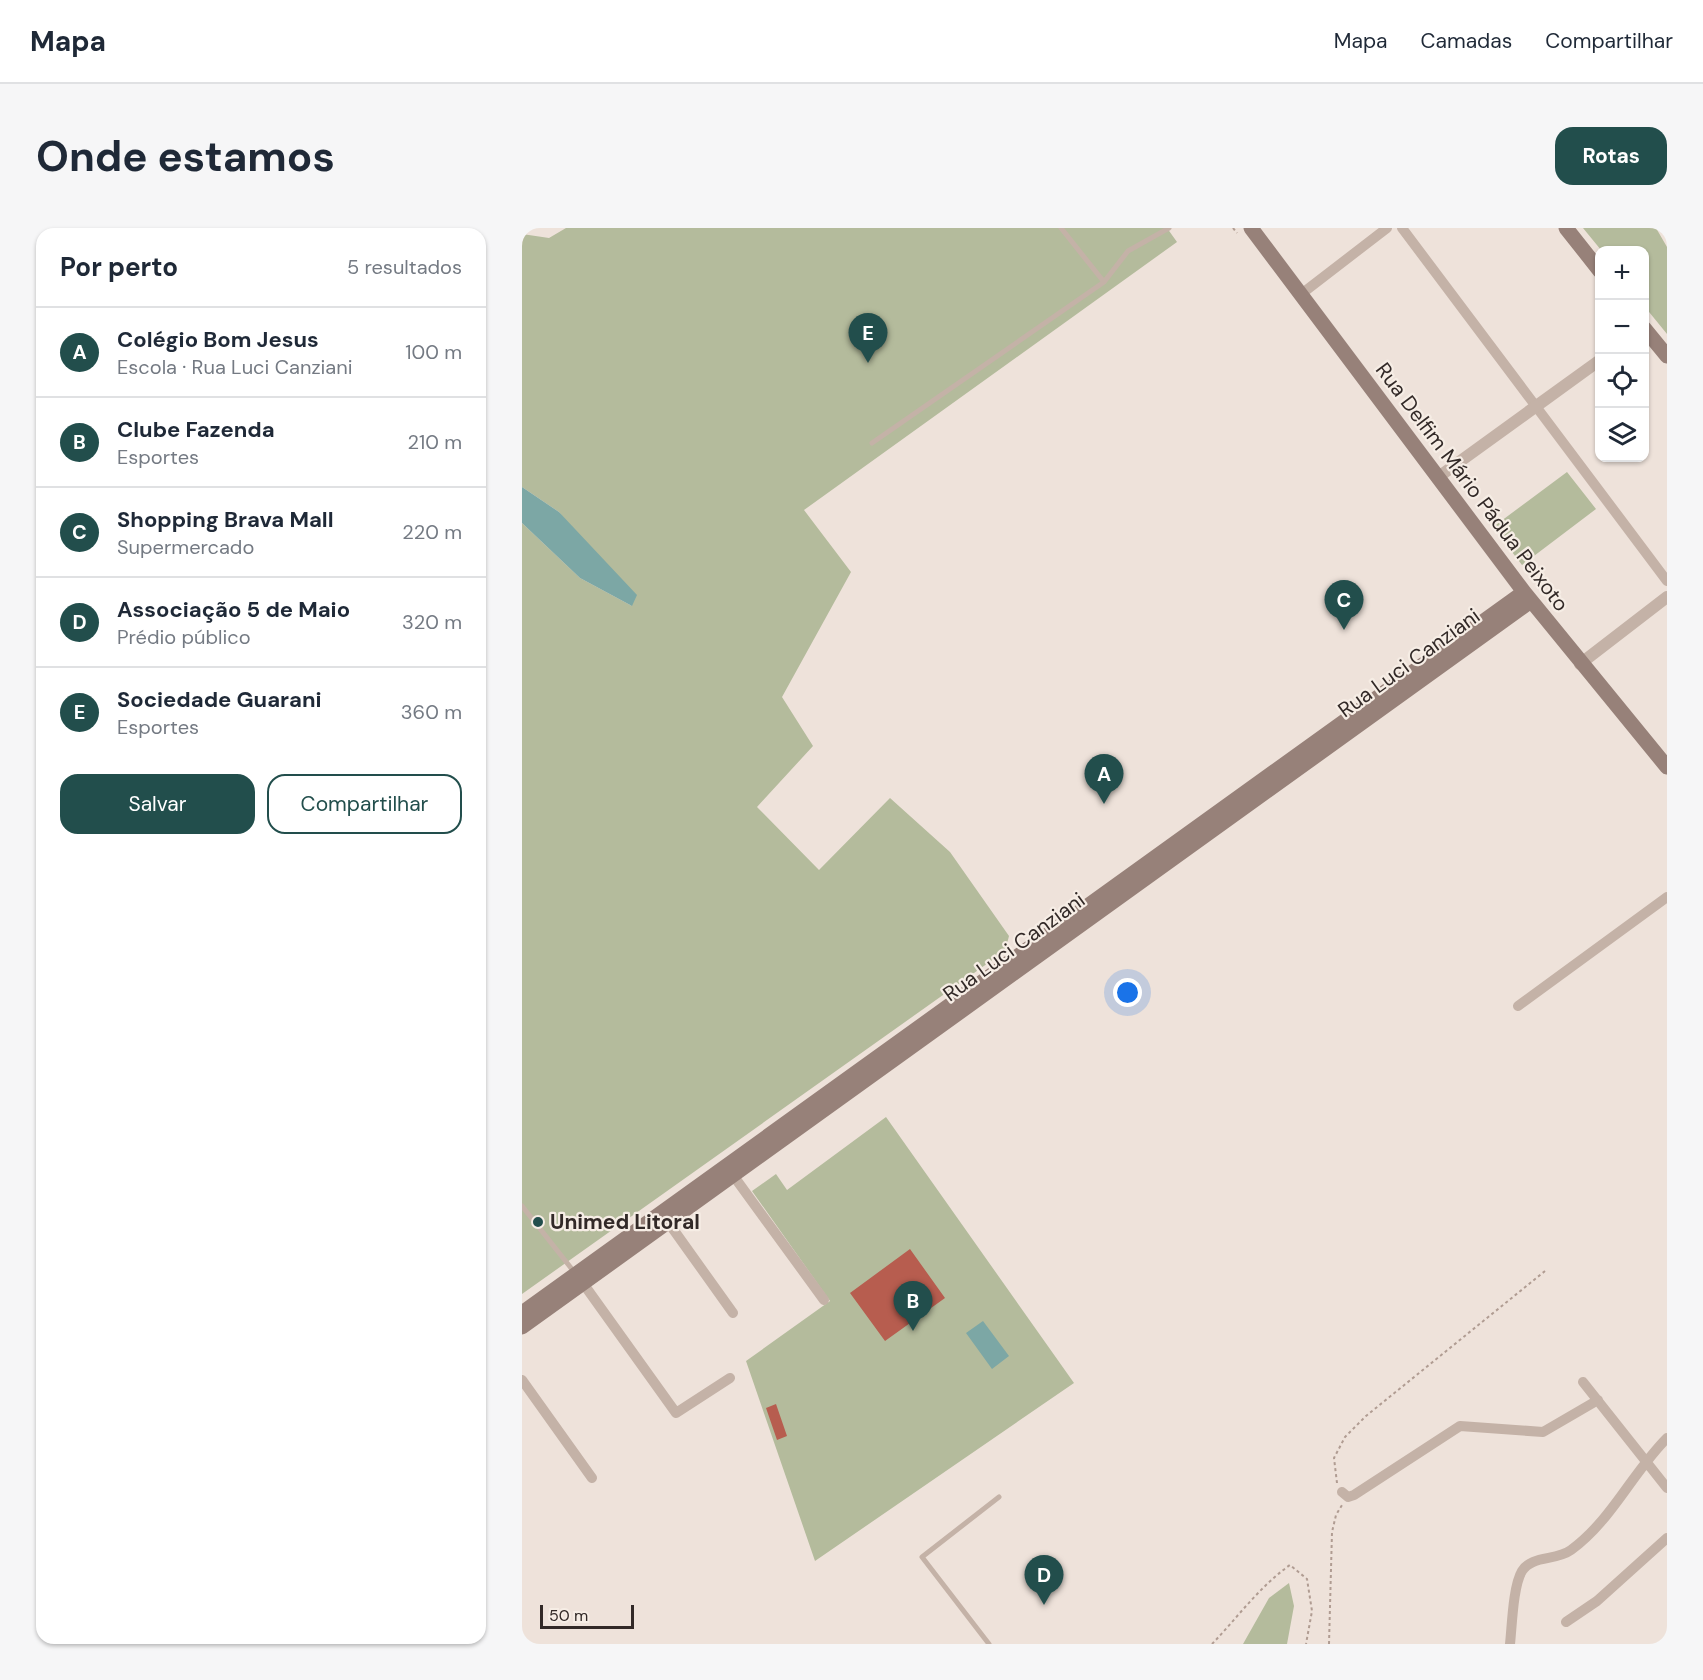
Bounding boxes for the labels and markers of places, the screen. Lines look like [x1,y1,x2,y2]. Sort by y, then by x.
pin: E [848,314,888,363]
pin: C [1324,580,1364,630]
pin: A [1084,754,1124,804]
place label: Unimed Litoral [550,1208,700,1236]
marker: Unimed Litoral [531,1215,545,1229]
pin: B [894,1282,932,1331]
pin: D [1024,1556,1064,1605]

